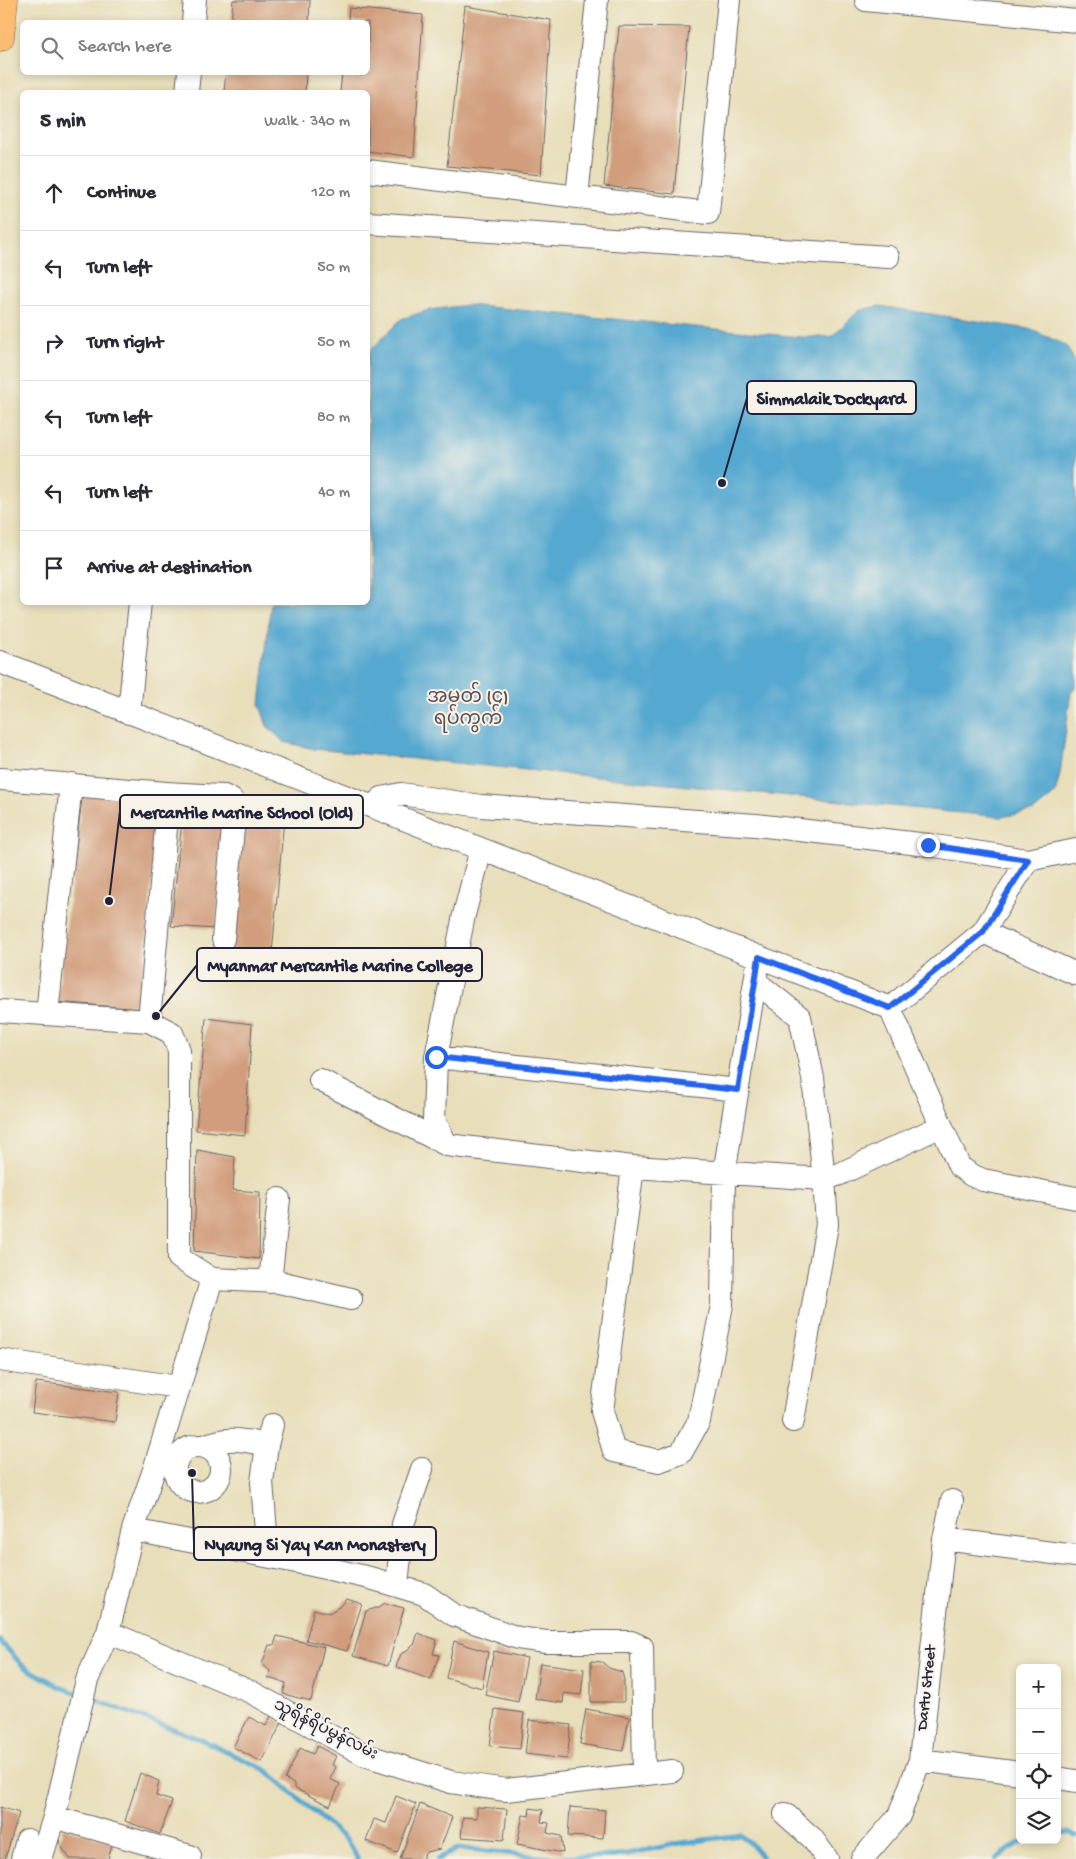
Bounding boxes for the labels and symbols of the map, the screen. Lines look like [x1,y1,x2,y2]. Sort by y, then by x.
callout: Simmalaik Dockyard [747,381,916,414]
text: Simmalaik Dockyard [757,390,908,411]
district label: အမှတ် (၄) ရပ်ကွက် [427,681,509,733]
callout: Mercantile Marine School (Old) [120,795,363,828]
text: Mercantile Marine School (Old) [130,804,354,825]
route end [917,834,940,857]
callout: Myanmar Mercantile Marine College [197,948,482,981]
text: Myanmar Mercantile Marine College [207,957,474,978]
route start [425,1046,448,1069]
callout: Nyaung Si Yay Kan Monastery [194,1527,436,1560]
text: Nyaung Si Yay Kan Monastery [204,1536,426,1557]
street label: Dartu Street [914,1643,942,1732]
street label: သူရိန်ရိပ်မွန်လမ်း [269,1692,383,1767]

